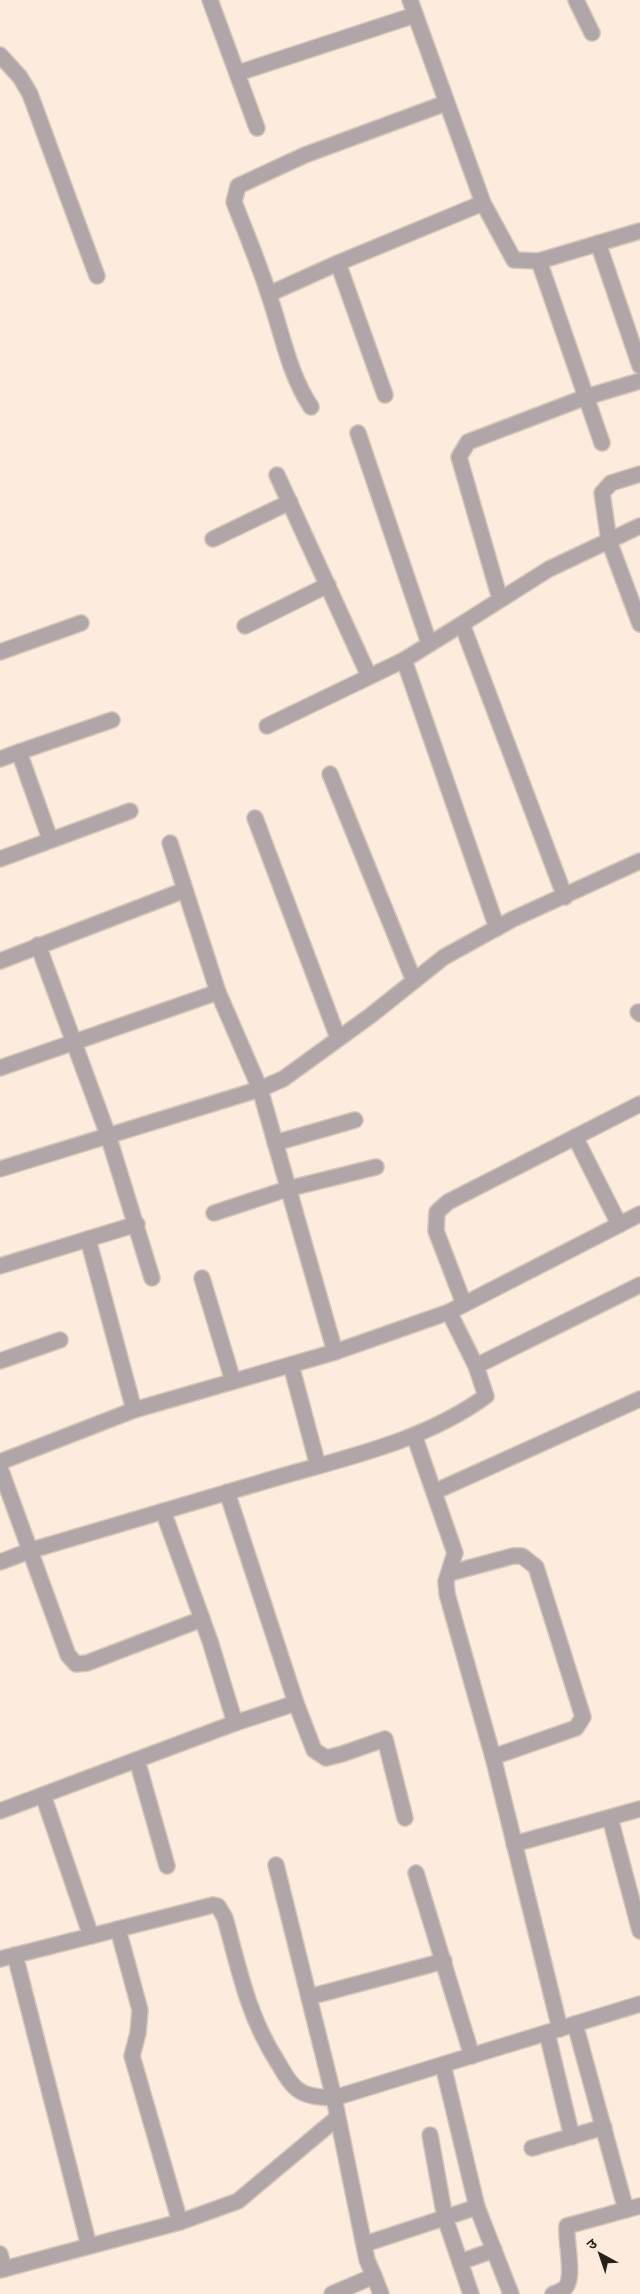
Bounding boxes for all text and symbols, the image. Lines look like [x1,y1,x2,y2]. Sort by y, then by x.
north arrow [575,2229,625,2279]
text: उ [583,2235,601,2253]

